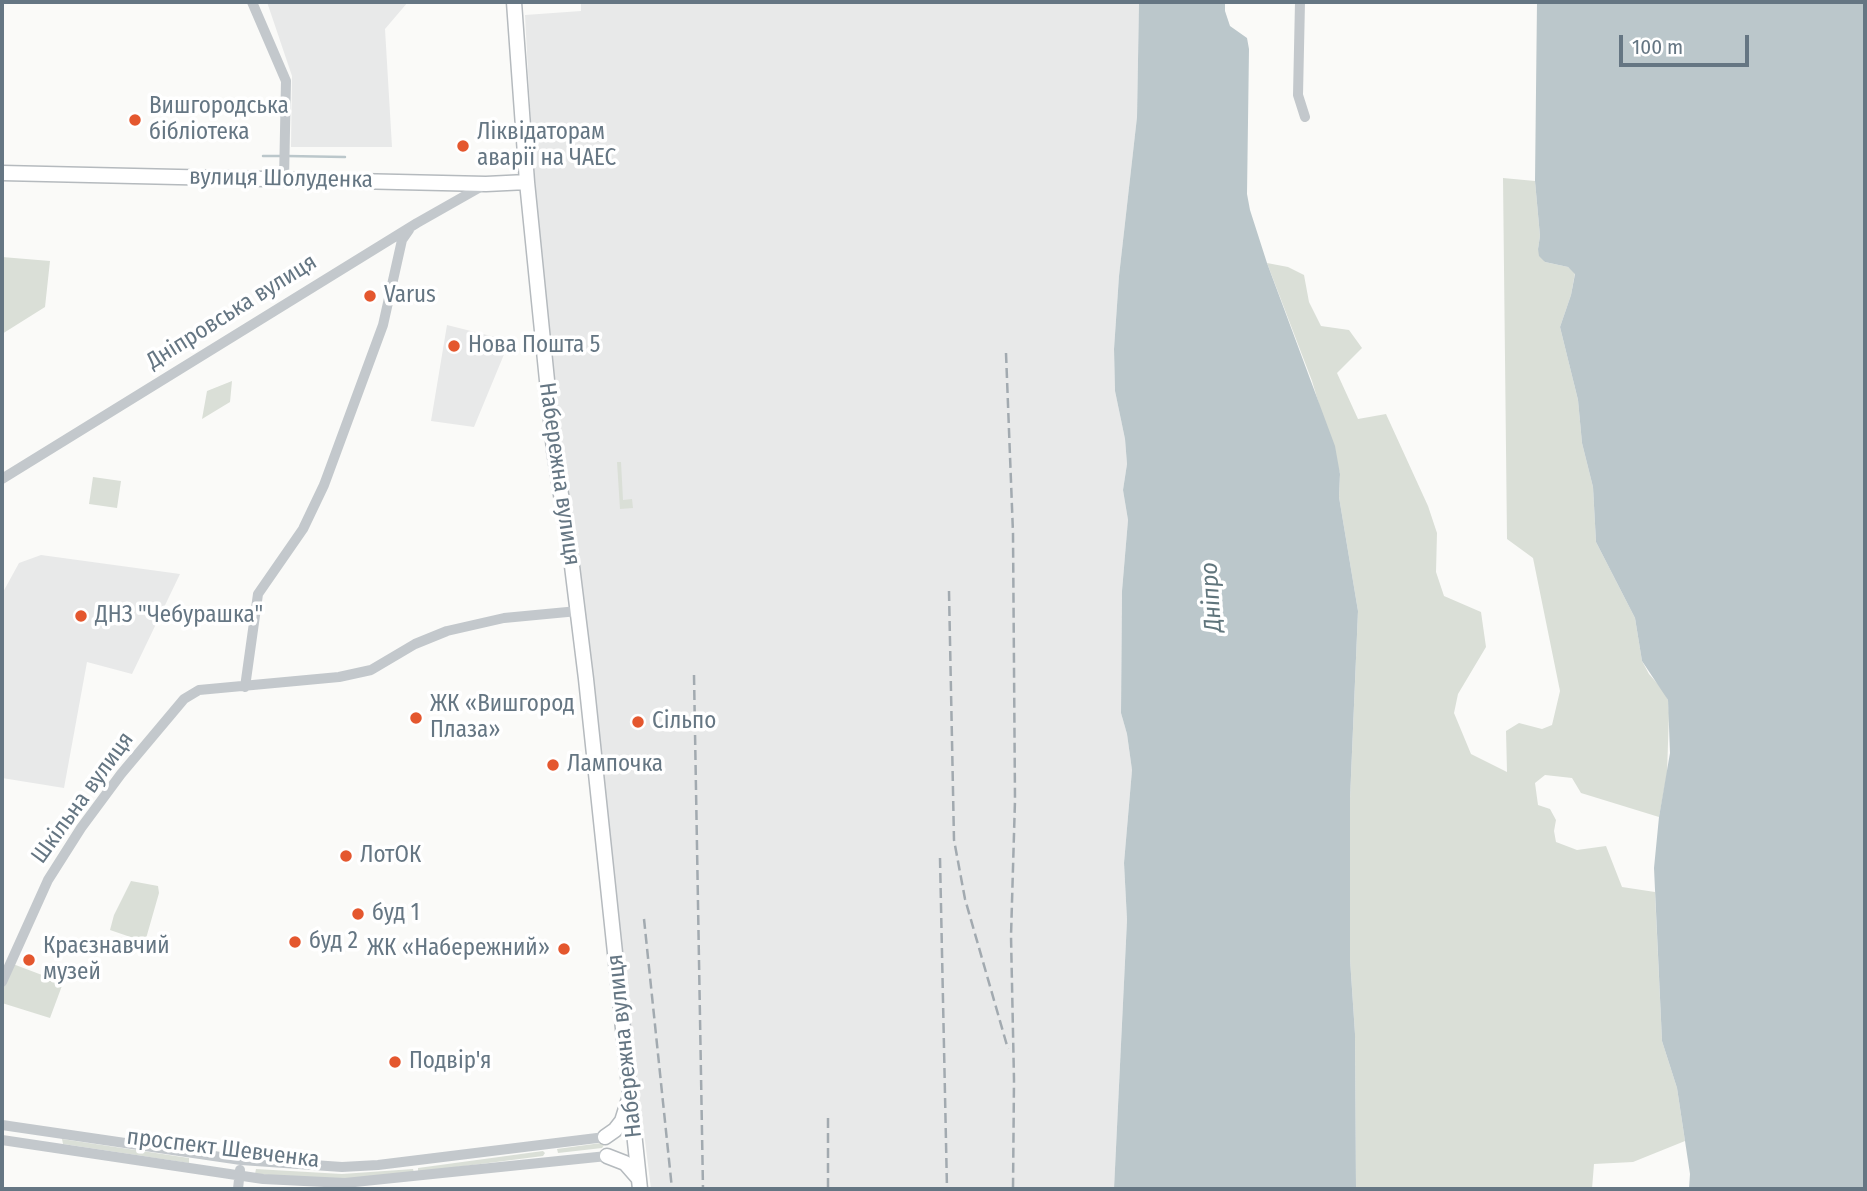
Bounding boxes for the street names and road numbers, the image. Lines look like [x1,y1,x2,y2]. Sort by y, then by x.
street label: вулиця Шолуденка [189,164,373,194]
street label: Дніпровська вулиця [142,249,322,375]
street label: Набережна вулиця [532,381,586,567]
street label: Шкільна вулиця [26,727,140,869]
street label: Набережна вулиця [602,953,648,1139]
street label: проспект Шевченка [125,1124,321,1174]

